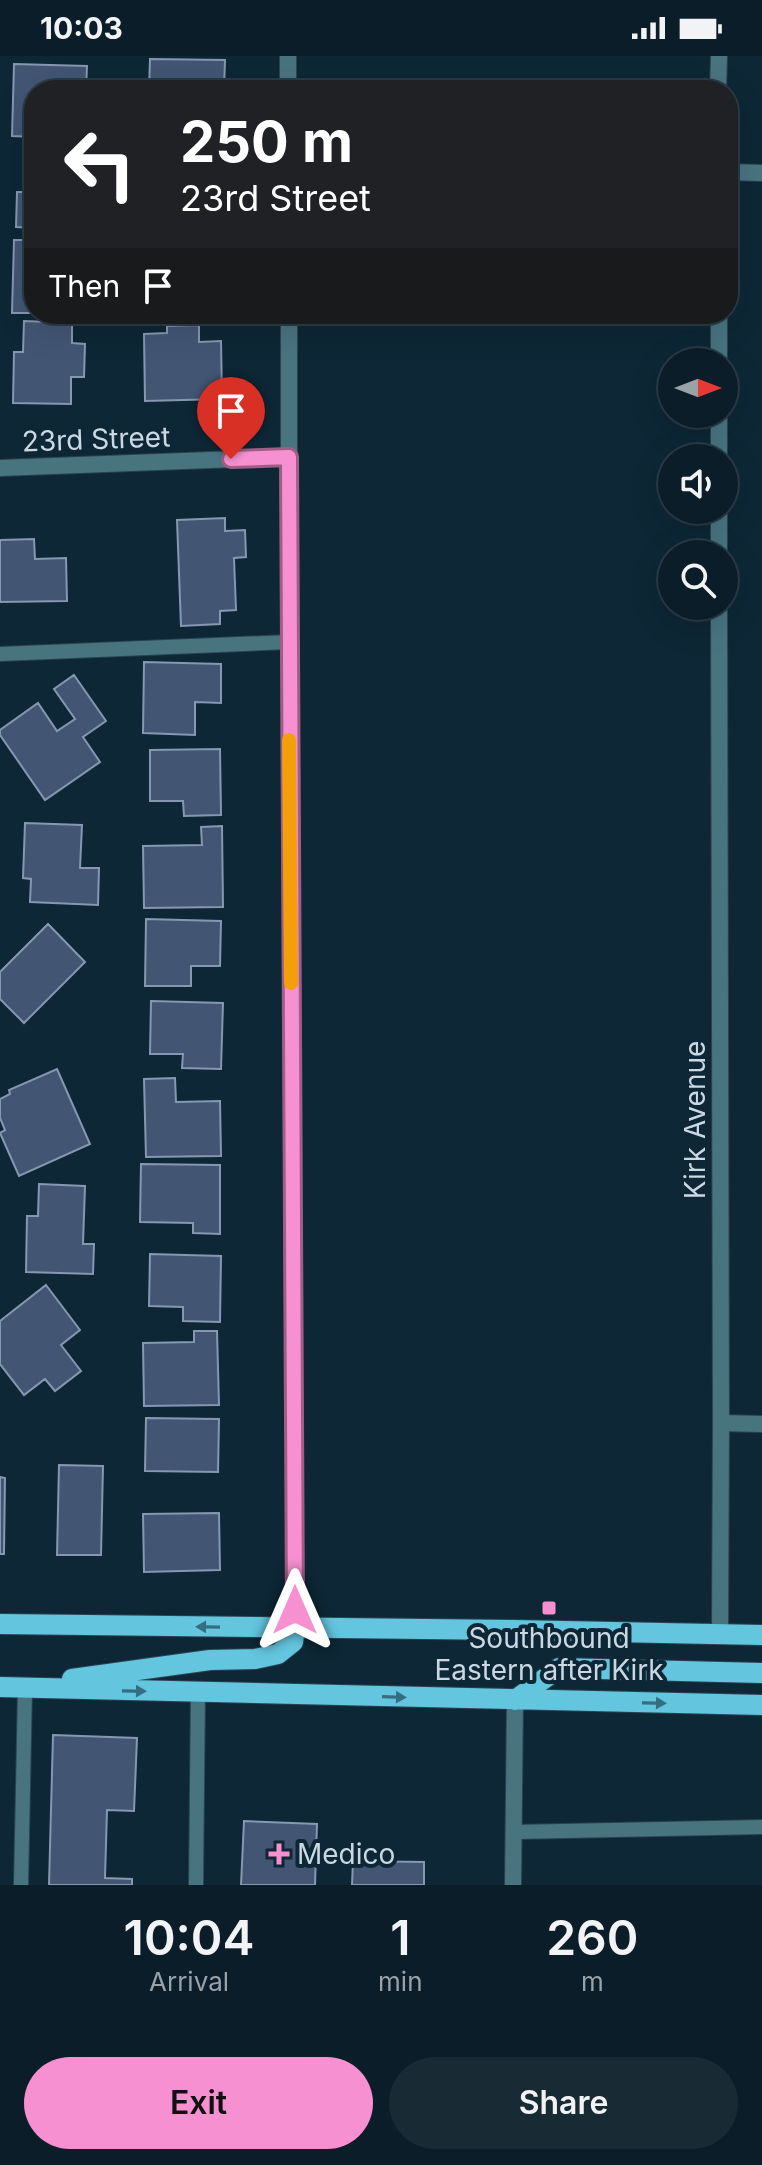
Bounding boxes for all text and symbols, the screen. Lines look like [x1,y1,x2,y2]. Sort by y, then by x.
text: 10:03 [40,10,123,46]
text: 250 m [180,108,353,176]
icon: left [48,112,152,216]
text: 23rd Street [180,176,371,220]
icon: arrive [136,264,180,308]
text: Then [48,268,120,304]
north arrow [658,348,738,428]
map controls [658,348,738,620]
pin [197,377,265,459]
icon: arrive [209,389,253,433]
street label: 23rd Street [21,419,171,459]
button: sound [658,444,738,524]
button: search [658,540,738,620]
street label: Kirk Avenue [678,1041,712,1199]
position arrow [253,1568,337,1652]
marker: Southbound Eastern after Kirk [540,1599,558,1617]
one-way arrow [195,1621,220,1633]
place label: Southbound Eastern after Kirk [434,1621,664,1687]
one-way arrow [122,1684,147,1697]
one-way arrow [382,1690,407,1703]
one-way arrow [642,1697,667,1710]
place label: Medico [297,1837,395,1871]
marker: Medico [268,1843,290,1865]
text: 10:04 [124,1908,255,1967]
text: 1 [390,1908,410,1967]
text: 260 [546,1908,638,1967]
text: Arrival [149,1966,229,1997]
text: min [378,1966,423,1997]
text: m [581,1966,604,1997]
button: Exit [24,2057,373,2149]
button: Share [389,2057,738,2149]

